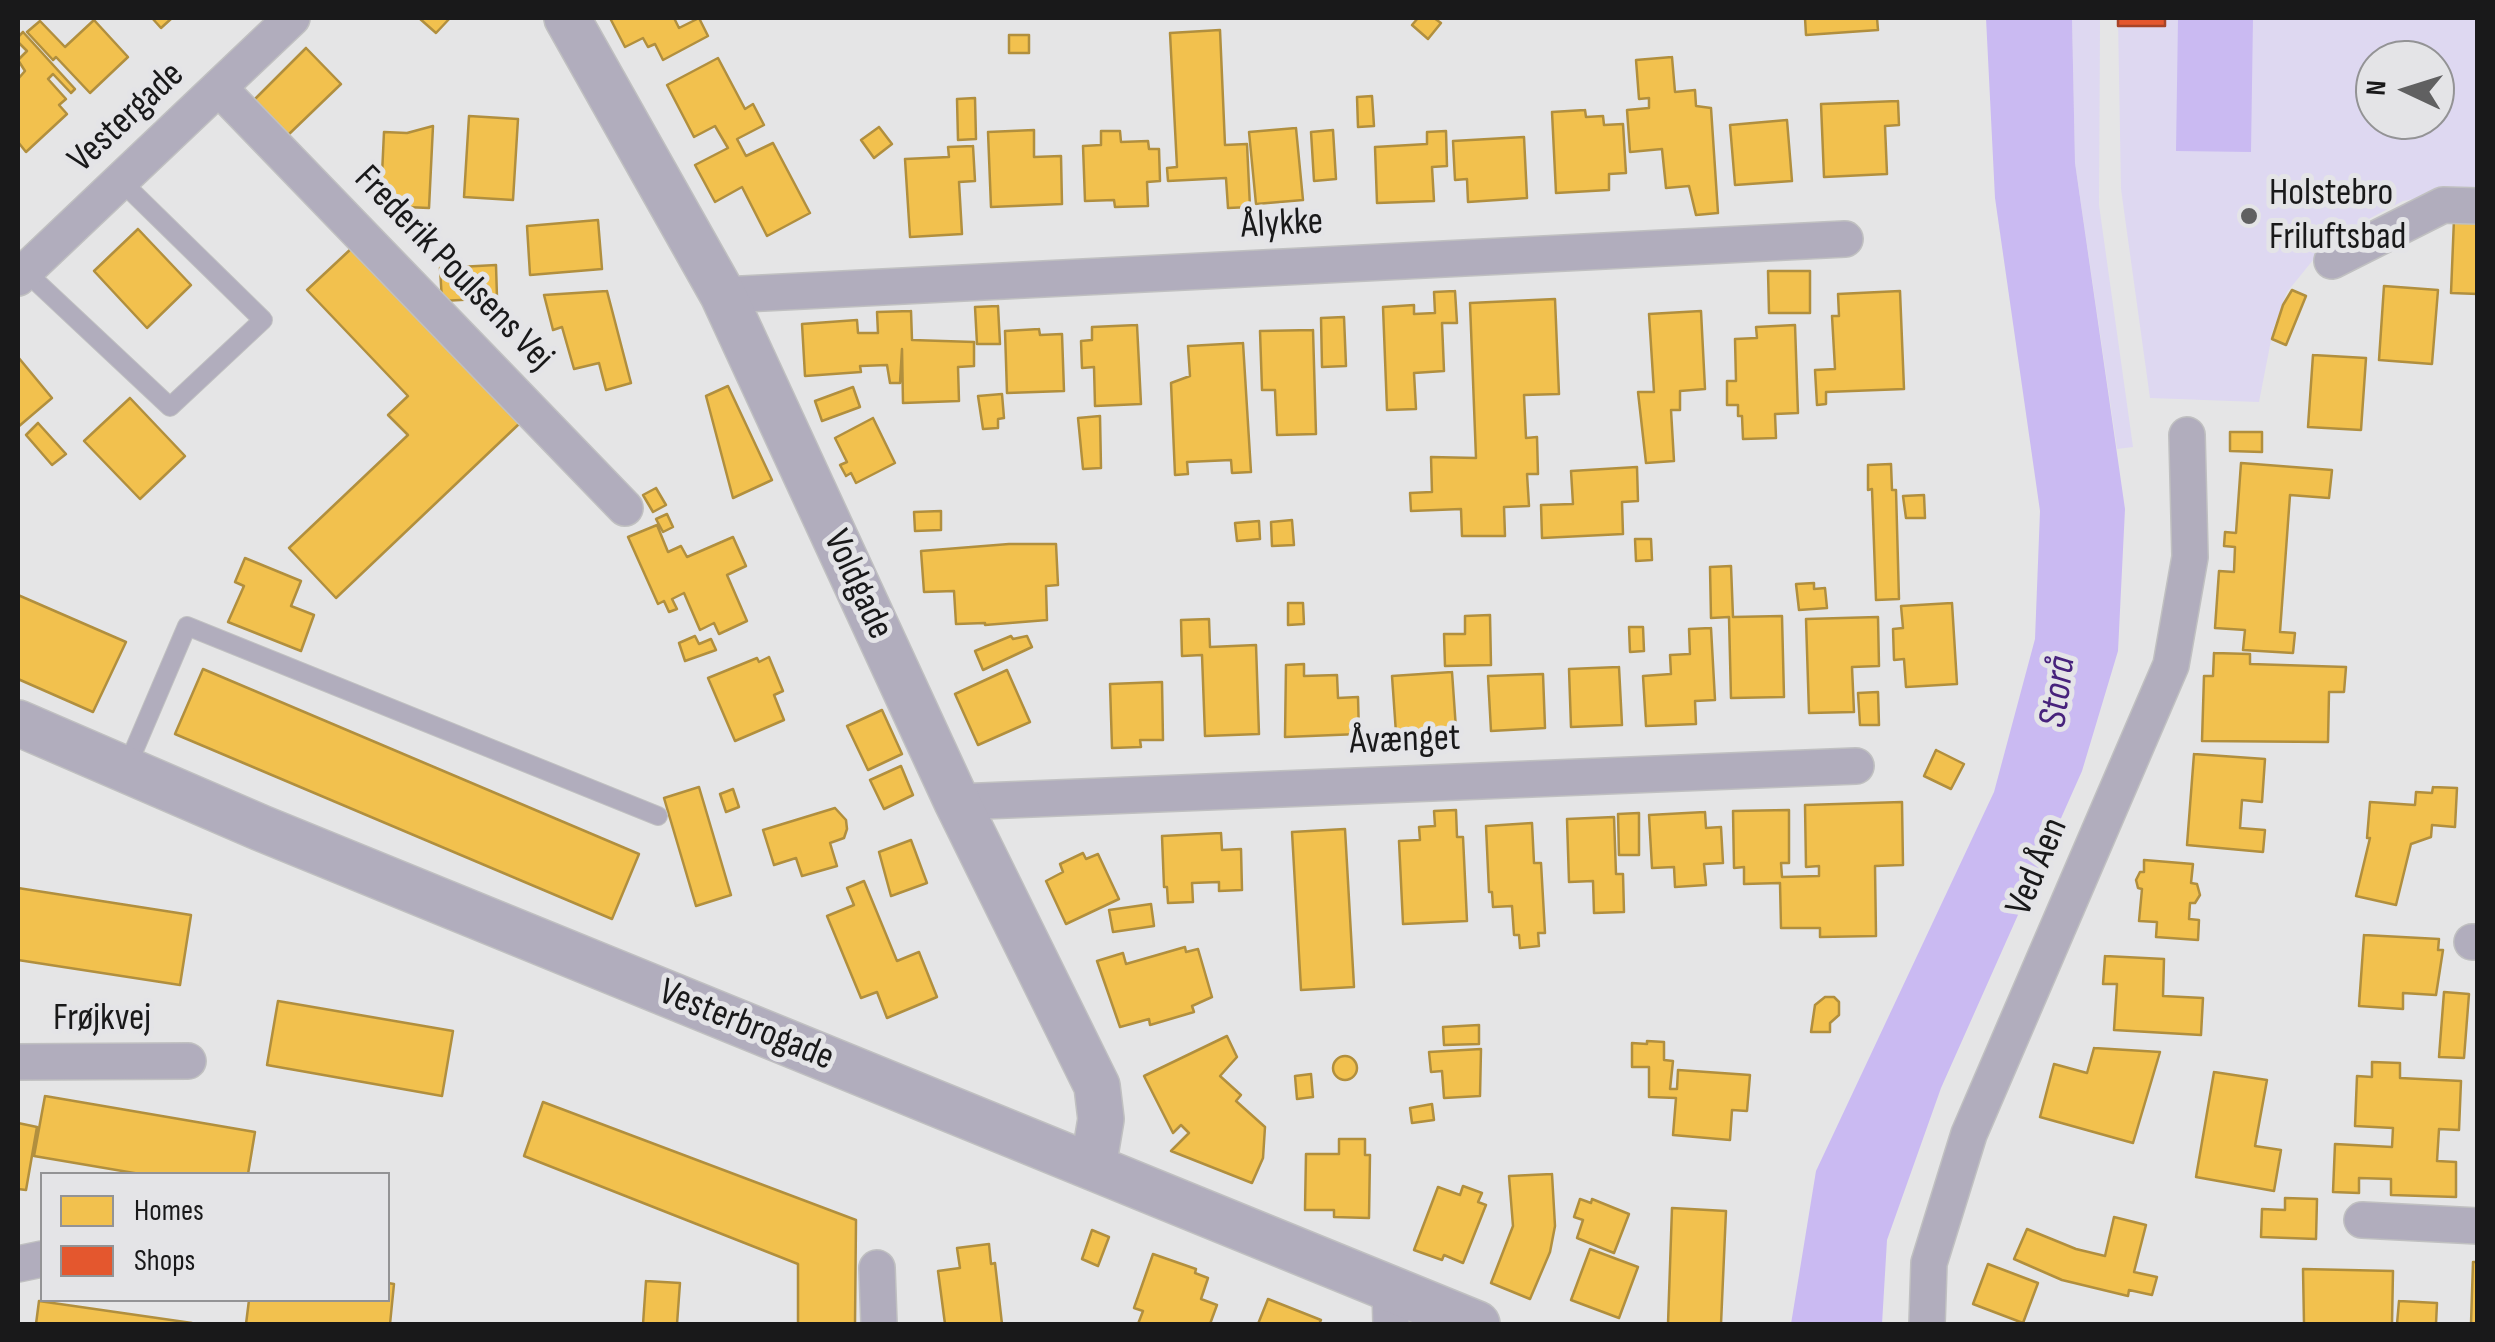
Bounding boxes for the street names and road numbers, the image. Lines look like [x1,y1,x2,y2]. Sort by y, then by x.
street label: Vestergade [60,53,194,183]
street label: Frederik Poulsens Vej [344,157,562,381]
street label: Ålykke [1240,200,1324,250]
street label: Voldgade [812,523,902,647]
street label: Åvænget [1349,716,1461,766]
street label: Ved Åen [1997,811,2079,923]
street label: Vesterbrogade [652,970,840,1082]
street label: Frøjkvej [53,996,151,1042]

